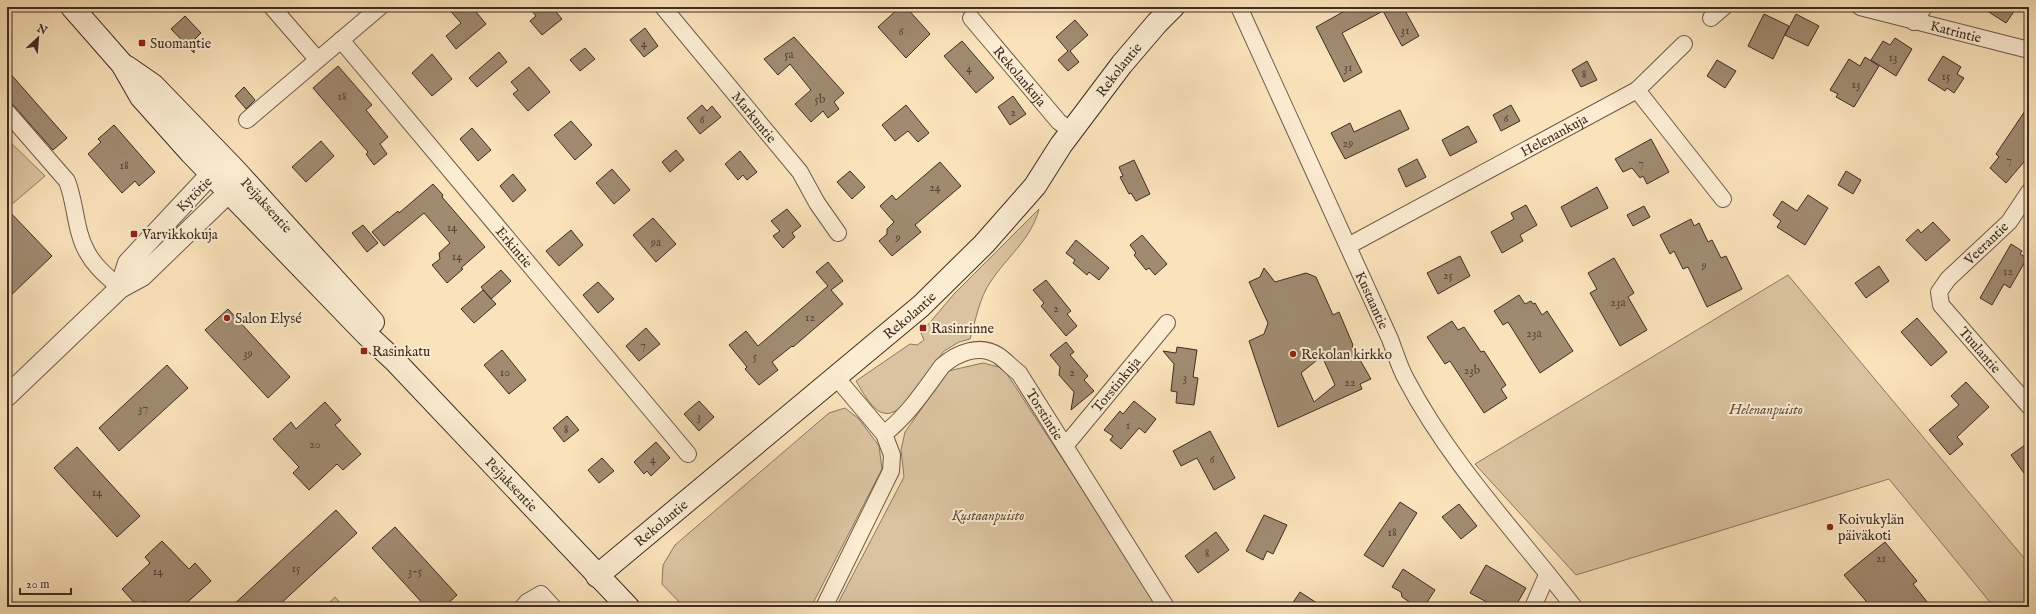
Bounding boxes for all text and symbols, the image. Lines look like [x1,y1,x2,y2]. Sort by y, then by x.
street label: Katrintie [1928,17,1984,48]
north arrow [18,18,58,58]
text: N [34,21,50,38]
house number: 31 [1401,23,1409,38]
house number: 6 [898,24,904,39]
place label: Suomantie [150,35,212,53]
house number: 4 [641,36,647,51]
marker: Suomantie [137,38,147,48]
street label: Rekolantie [1093,39,1147,101]
street label: Rekolankuja [989,43,1051,111]
house number: 5a [784,47,795,62]
house number: 13 [1889,50,1897,65]
house number: 31 [1344,60,1352,75]
house number: 4 [966,61,972,76]
house number: 8 [1582,67,1587,82]
house number: 15 [1942,69,1951,84]
house number: 13 [1852,77,1860,92]
street label: Markuntie [727,88,780,147]
house number: 18 [337,89,347,104]
house number: 5b [815,92,825,107]
house number: 2 [1010,105,1016,120]
street label: Helenankuja [1518,110,1592,161]
house number: 6 [1503,111,1509,126]
house number: 6 [699,112,705,127]
house number: 29 [1343,136,1353,151]
house number: 7 [2006,153,2012,168]
house number: 7 [1638,156,1644,171]
house number: 18 [119,158,129,173]
street label: Kytötie [173,173,217,216]
street label: Peijaksentie [236,174,296,238]
house number: 24 [929,180,941,195]
street label: Veerantie [1960,218,2013,270]
house number: 14 [447,220,457,235]
street label: Erkintie [491,223,536,272]
place label: Varvikkokuja [141,226,219,244]
marker: Varvikkokuja [129,229,139,239]
house number: 9 [894,230,901,245]
house number: 9a [650,235,662,250]
house number: 14 [452,249,462,264]
house number: 9 [1700,258,1707,273]
house number: 12 [2003,264,2013,279]
house number: 25 [1443,268,1454,283]
street label: Kustaantie [1350,269,1393,333]
street label: Rekolantie [880,288,941,344]
house number: 23a [1610,295,1626,310]
house number: 2 [1053,301,1059,316]
place label: Salon Elysé [235,310,302,328]
house number: 12 [805,310,815,325]
marker: Salon Elysé [222,313,232,323]
place label: Rasinrinne [931,320,995,338]
marker: Rasinrinne [918,323,928,333]
street label: Tuulantie [1954,324,2005,378]
house number: 23a [1526,326,1542,341]
house number: 7 [640,338,646,353]
place label: Rasinkatu [372,343,430,361]
house number: 39 [243,346,253,361]
marker: Rasinkatu [359,346,369,356]
place label: Rekolan kirkko [1301,346,1392,364]
house number: 5 [753,349,758,364]
marker: Rekolan kirkko [1288,349,1298,359]
street label: Torstinkuja [1089,353,1146,416]
house number: 23b [1464,363,1480,378]
house number: 10 [500,365,510,380]
house number: 2 [1069,365,1075,380]
house number: 3 [1183,370,1187,385]
house number: 22 [1344,375,1356,390]
street label: Torstintie [1021,386,1067,444]
house number: 37 [138,401,148,416]
park label: Helenanpuisto [1728,401,1803,419]
house number: 3 [697,409,701,424]
house number: 1 [1126,418,1130,433]
house number: 8 [564,422,569,437]
house number: 20 [309,437,321,452]
house number: 4 [650,452,656,467]
house number: 6 [1209,452,1215,467]
street label: Peijaksentie [481,454,541,516]
house number: 14 [92,485,102,500]
street label: Rekolantie [631,496,692,551]
park label: Kustaanpuisto [951,507,1024,525]
place label: Koivukylän päiväkoti [1838,511,1905,545]
marker: Koivukylän päiväkoti [1825,522,1835,532]
house number: 18 [1387,525,1397,540]
house number: 8 [1205,546,1210,561]
house number: 21 [1876,551,1886,566]
house number: 15 [292,561,301,576]
house number: 14 [153,564,163,579]
house number: 3-5 [408,564,423,579]
scale bar [20,570,71,596]
text: 20 m [26,577,49,592]

